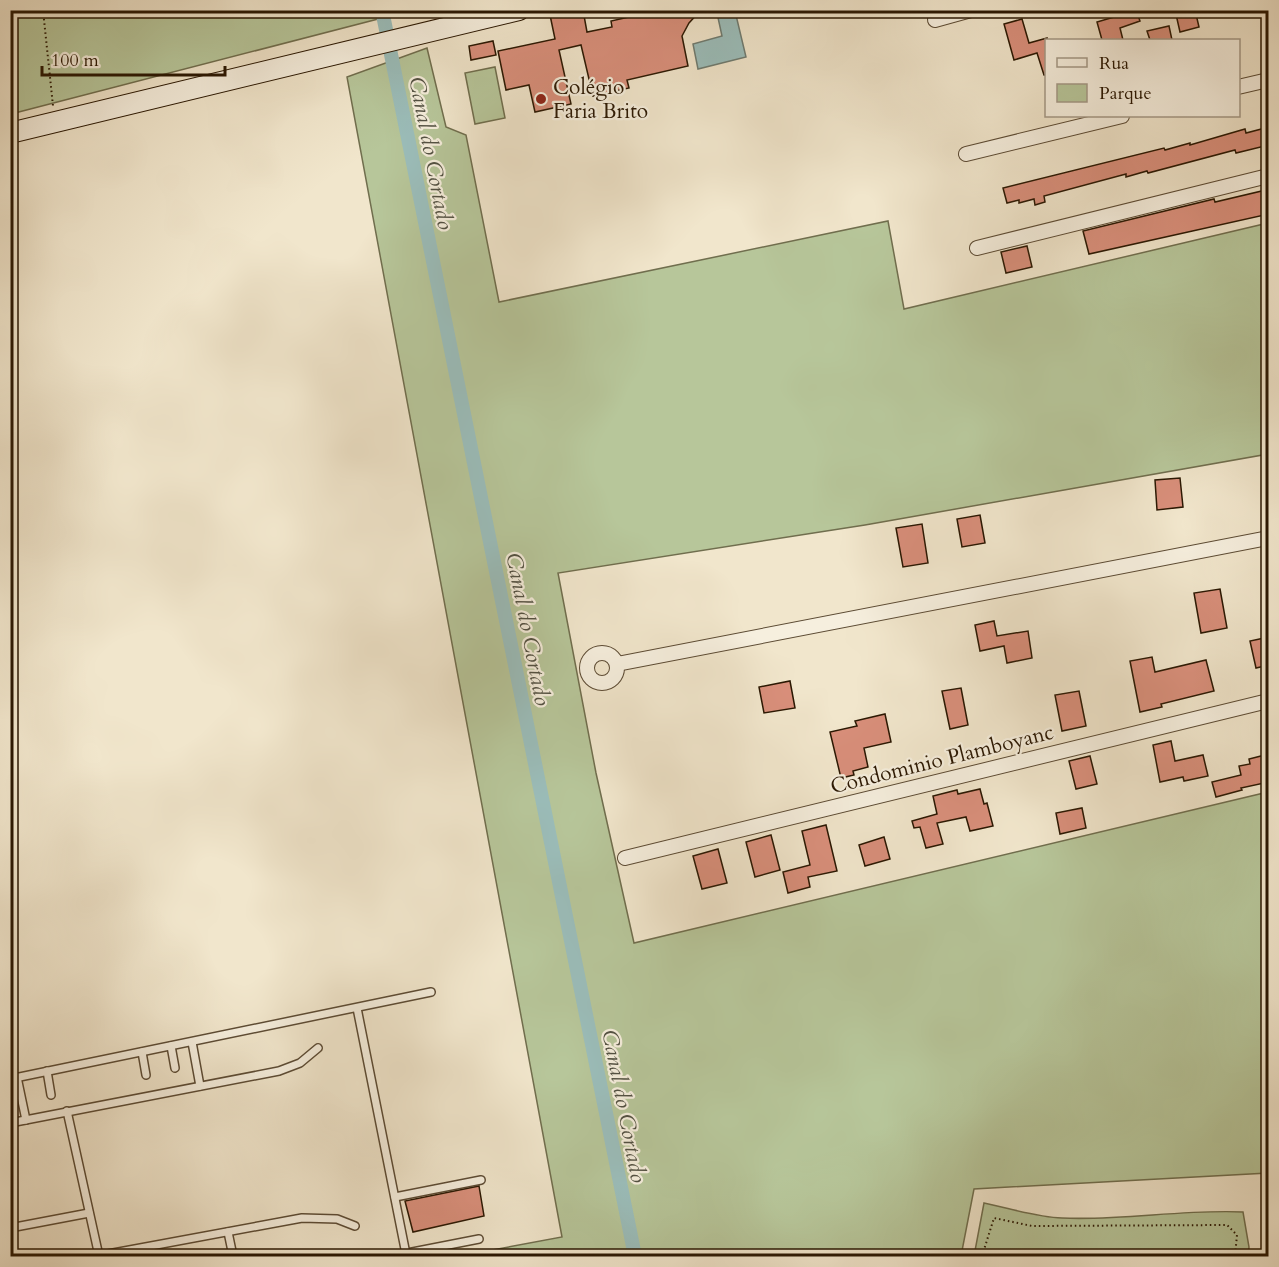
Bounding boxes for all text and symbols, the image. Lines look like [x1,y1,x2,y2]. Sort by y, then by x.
scale bar [42,39,225,77]
legend [1045,39,1240,117]
text: 100 m [51,48,99,73]
text: Rua [1099,51,1129,76]
place label: Colégio Faria Brito [553,73,648,126]
water label: Canal do Cortado [401,74,461,232]
text: Parque [1099,81,1152,106]
marker: Colégio Faria Brito [534,92,548,106]
water label: Canal do Cortado [498,550,558,708]
street label: Condominio Plamboyanc [827,718,1057,801]
water label: Canal do Cortado [594,1027,654,1185]

